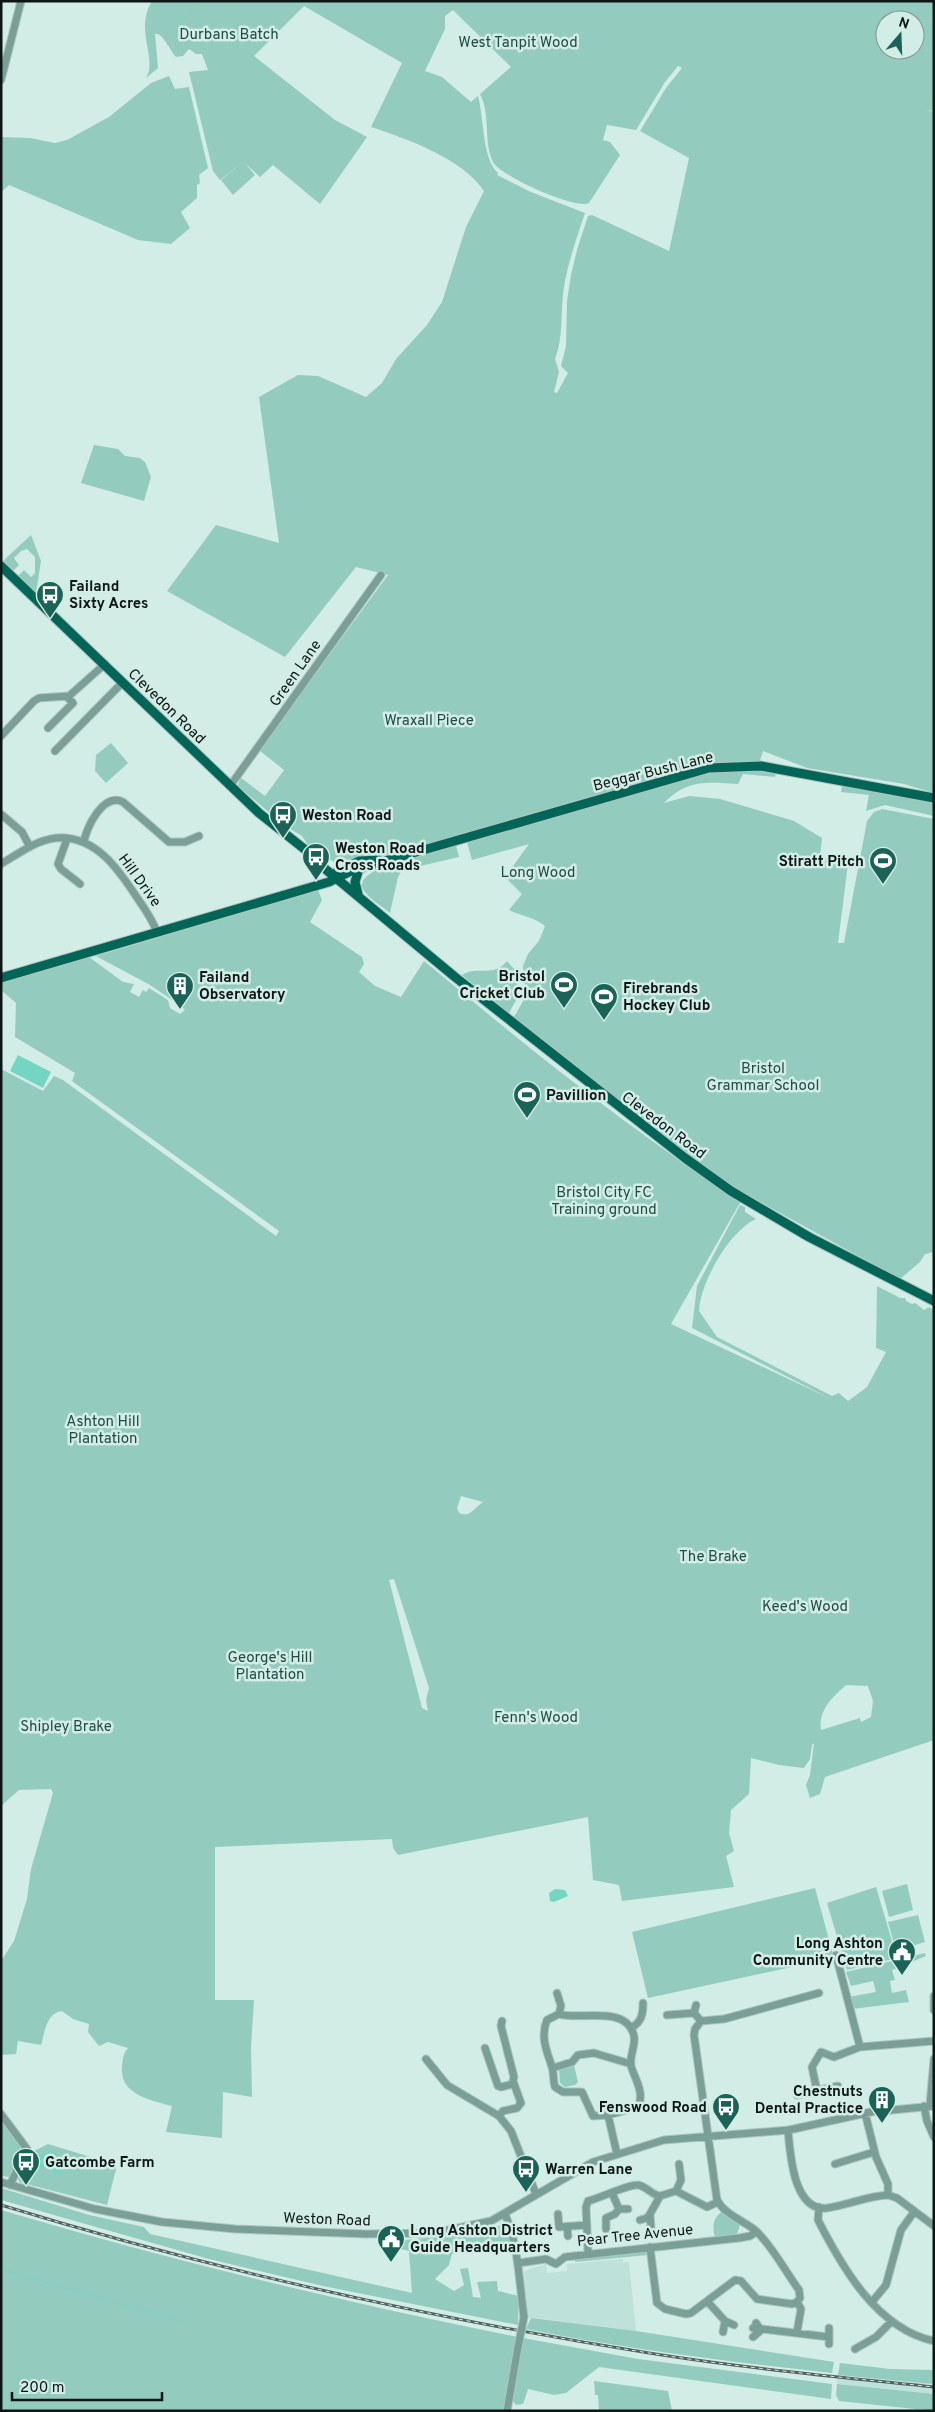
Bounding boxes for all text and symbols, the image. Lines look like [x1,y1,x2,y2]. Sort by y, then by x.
north arrow [875,10,925,60]
text: N [896,14,911,34]
park label: Durbans Batch [179,26,279,45]
park label: West Tanpit Wood [458,34,578,53]
place label: Failand Sixty Acres [69,578,148,614]
bus stop icon: Failand Sixty Acres [35,580,65,619]
street label: Green Lane [266,637,326,711]
street label: Clevedon Road [123,665,209,749]
park label: Wraxall Piece [384,712,474,731]
street label: Beggar Bush Lane [591,748,715,797]
bus stop icon: Weston Road [268,800,298,839]
place label: Weston Road [302,807,392,826]
place label: Weston Road Cross Roads [335,840,425,876]
bus stop icon: Weston Road Cross Roads [301,842,331,881]
sports icon: Stiratt Pitch [868,846,898,885]
street label: Hill Drive [113,851,164,911]
place label: Stiratt Pitch [779,853,864,872]
park label: Long Wood [501,864,575,883]
place label: Bristol Cricket Club [459,968,545,1004]
place label: Failand Observatory [199,969,286,1005]
sports icon: Bristol Cricket Club [549,970,579,1009]
building icon: Failand Observatory [165,971,195,1010]
place label: Firebrands Hockey Club [623,980,710,1016]
sports icon: Firebrands Hockey Club [589,982,619,1021]
park label: Bristol Grammar School [707,1060,819,1096]
sports icon: Pavillion [512,1080,542,1119]
place label: Pavillion [546,1087,606,1106]
street label: Clevedon Road [617,1088,709,1164]
park label: Bristol City FC Training ground [551,1184,657,1220]
park label: Ashton Hill Plantation [66,1413,140,1449]
park label: The Brake [679,1548,747,1567]
park label: Keed's Wood [762,1598,848,1617]
park label: George's Hill Plantation [228,1649,312,1685]
park label: Fenn's Wood [494,1709,578,1728]
park label: Shipley Brake [20,1718,112,1737]
place label: Long Ashton Community Centre [753,1935,883,1971]
public building icon: Long Ashton Community Centre [887,1937,917,1976]
place label: Chestnuts Dental Practice [755,2083,863,2119]
building icon: Chestnuts Dental Practice [867,2085,897,2124]
bus stop icon: Fenswood Road [711,2092,741,2131]
place label: Fenswood Road [599,2099,707,2118]
bus stop icon: Gatcombe Farm [11,2147,41,2186]
place label: Gatcombe Farm [45,2154,155,2173]
bus stop icon: Warren Lane [511,2154,541,2193]
place label: Warren Lane [545,2161,633,2180]
street label: Weston Road [283,2209,371,2232]
street label: Pear Tree Avenue [576,2221,694,2252]
place label: Long Ashton District Guide Headquarters [410,2222,553,2258]
public building icon: Long Ashton District Guide Headquarters [376,2224,406,2263]
scale bar [12,2370,162,2402]
text: 200 m [20,2379,65,2398]

